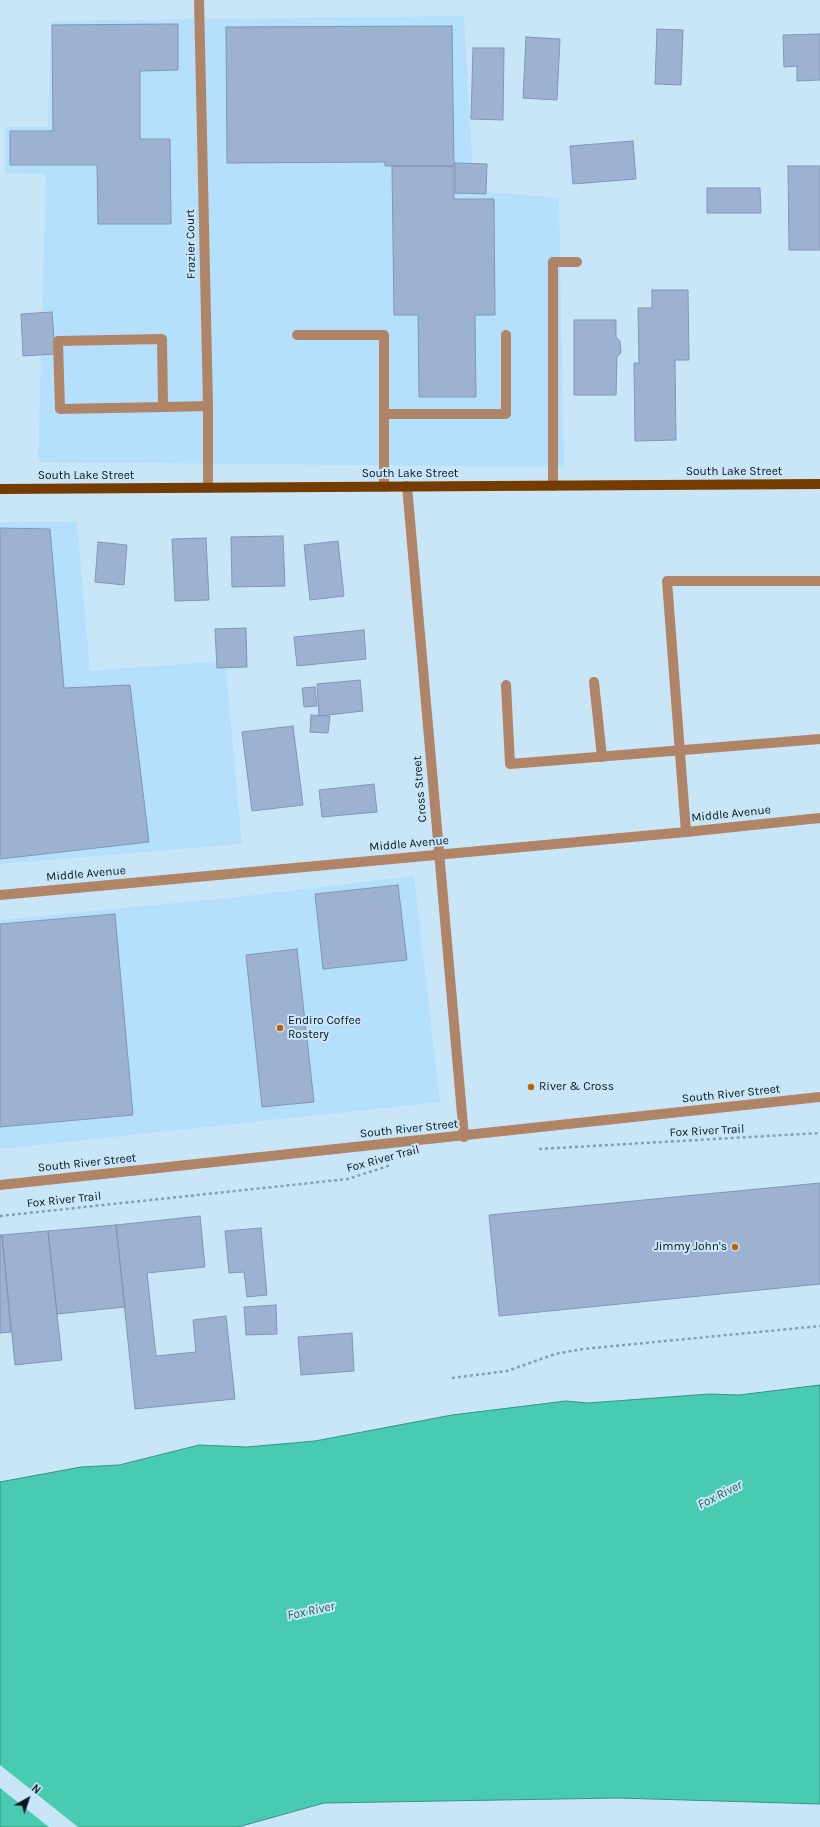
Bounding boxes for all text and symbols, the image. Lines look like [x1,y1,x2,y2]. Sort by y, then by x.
street label: Frazier Court [183,209,199,279]
street label: South Lake Street [686,465,782,479]
street label: South Lake Street [362,467,458,481]
street label: South Lake Street [38,469,134,483]
street label: Cross Street [410,755,430,823]
street label: Middle Avenue [691,803,771,825]
street label: Middle Avenue [369,833,449,855]
street label: Middle Avenue [46,863,126,885]
place label: Endiro Coffee Rostery [288,1014,361,1042]
marker: Endiro Coffee Rostery [275,1023,285,1033]
place label: River & Cross [539,1080,614,1094]
marker: River & Cross [526,1082,536,1092]
street label: South River Street [681,1082,781,1106]
street label: South River Street [359,1117,459,1141]
street label: Fox River Trail [669,1122,745,1140]
street label: Fox River Trail [345,1142,421,1176]
street label: South River Street [37,1151,137,1175]
street label: Fox River Trail [26,1189,102,1211]
place label: Jimmy John's [654,1240,727,1254]
marker: Jimmy John's [730,1242,740,1252]
water label: Fox River [695,1477,745,1513]
water label: Fox River [286,1598,336,1624]
north arrow [8,1779,48,1819]
text: N [29,1782,43,1797]

